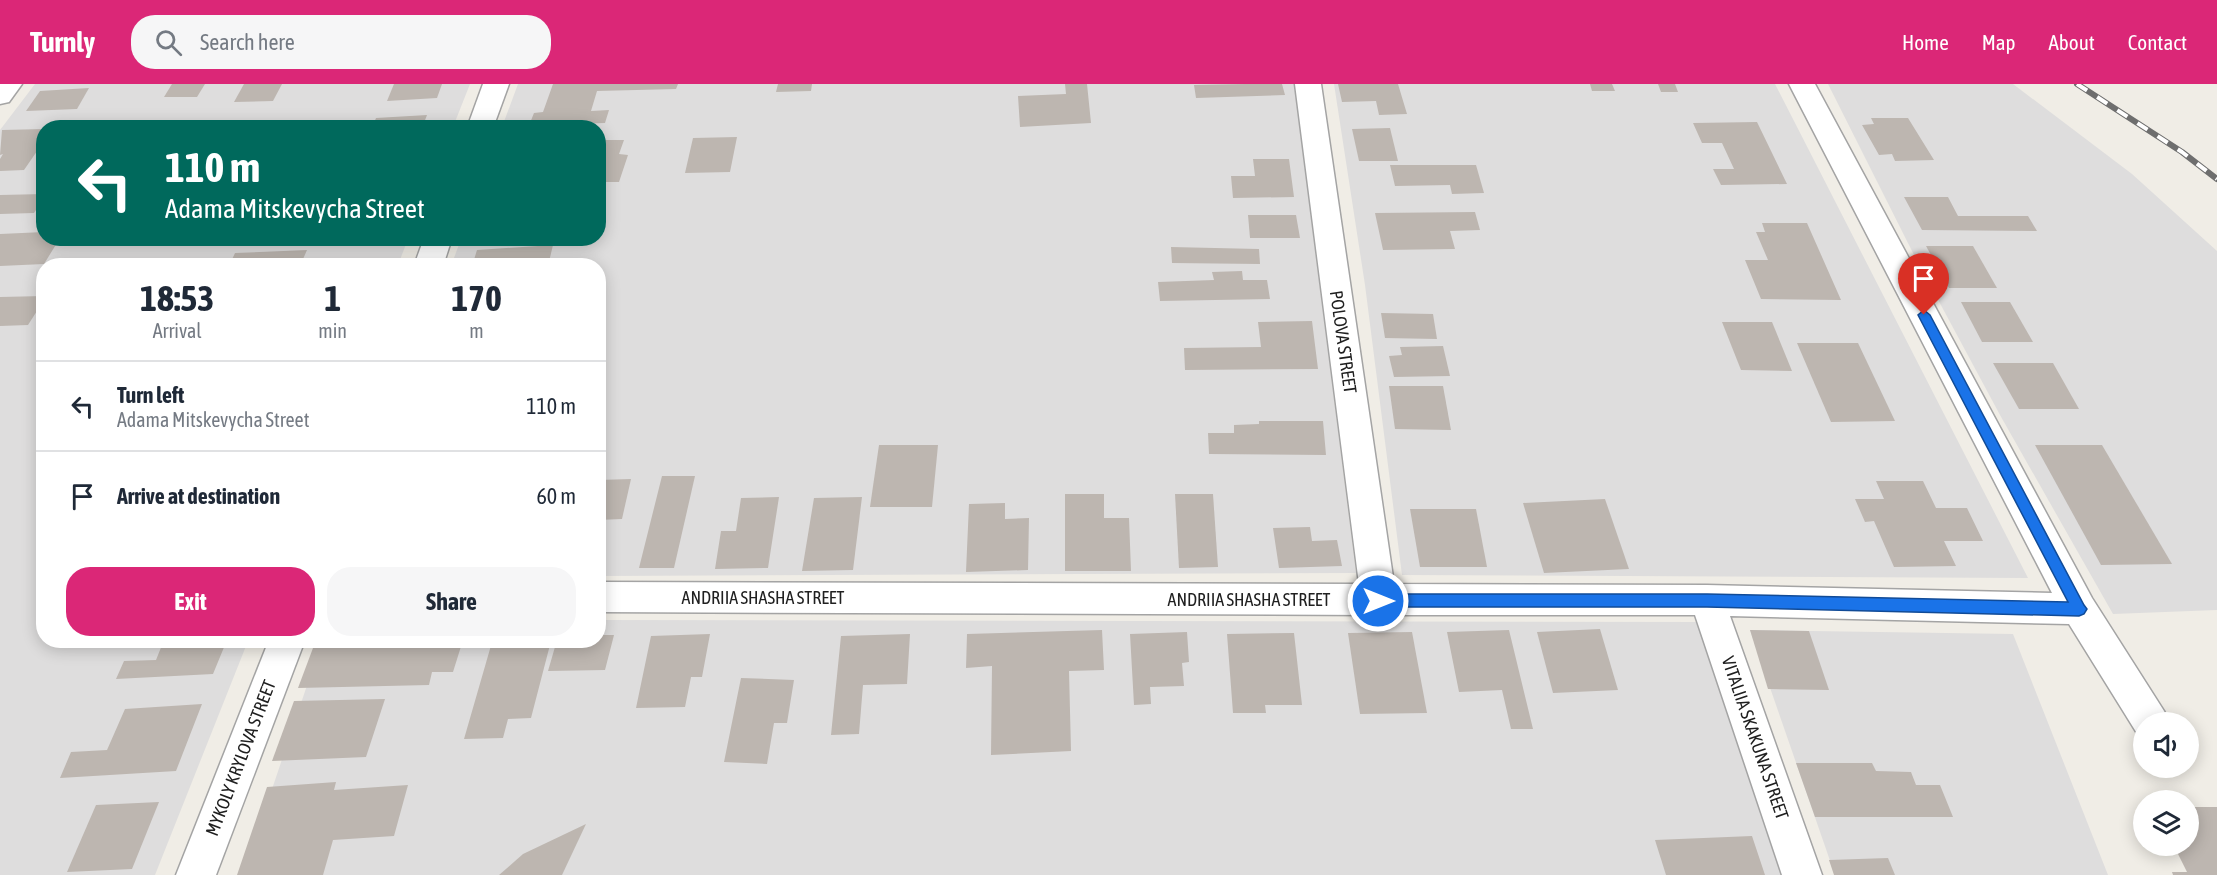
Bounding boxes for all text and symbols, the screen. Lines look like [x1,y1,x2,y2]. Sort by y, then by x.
search box [131,15,551,69]
text: Turnly [30,26,95,58]
icon: search [152,26,185,59]
text: Search here [200,29,295,55]
text: Home [1902,30,1949,54]
text: Map [1982,30,2016,54]
text: About [2049,30,2095,54]
text: Contact [2128,30,2187,54]
text: 110 m [165,143,260,191]
icon: left [66,144,144,222]
text: Adama Mitskevycha Street [165,193,425,224]
pin [1898,253,1949,315]
icon: arrive [1907,262,1940,295]
text: 18:53 [140,277,214,319]
text: 1 [324,277,341,319]
text: 170 [451,277,502,319]
street label: POLOVA STREET [1326,289,1361,395]
text: Arrival [153,319,202,342]
text: min [318,319,347,342]
text: m [469,319,484,342]
text: Turn left [117,382,184,408]
icon: left [66,390,99,423]
text: 110 m [526,393,576,419]
text: Adama Mitskevycha Street [117,408,309,431]
icon: arrive [66,480,99,513]
text: Arrive at destination [117,483,280,509]
text: 60 m [536,483,576,509]
button: Exit [66,567,315,636]
button: Share [327,567,576,636]
position arrow [1346,569,1410,633]
street label: ANDRIIA SHASHA STREET [682,587,845,608]
street label: ANDRIIA SHASHA STREET [1168,589,1331,610]
street label: VITALIIA SKAKUNA STREET [1718,654,1793,822]
street label: MYKOLY KRYLOVA STREET [201,677,280,839]
map controls [2133,712,2199,856]
button: sound [2133,712,2199,778]
button: layers [2133,790,2199,856]

